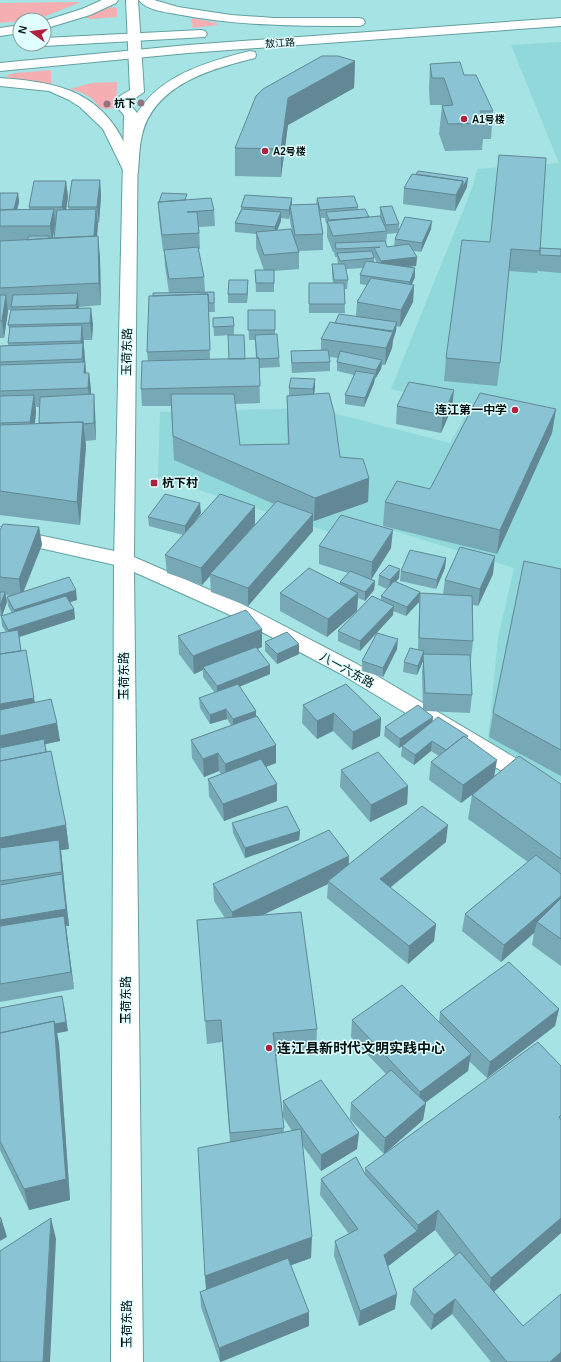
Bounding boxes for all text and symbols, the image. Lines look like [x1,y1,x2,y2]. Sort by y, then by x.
north arrow [12,12,52,52]
text: N [16,24,29,35]
street label: 敖江路 [265,36,295,50]
district label: 杭下 [114,97,136,109]
marker: A1号楼 [459,114,469,124]
place label: A1号楼 [472,114,505,125]
marker: A2号楼 [260,146,270,156]
place label: A2号楼 [273,146,306,157]
street label: 玉荷东路 [120,328,134,376]
place label: 连江第一中学 [435,403,507,417]
marker: 连江第一中学 [510,405,520,415]
place label: 杭下村 [162,476,198,490]
marker: 杭下村 [149,478,159,488]
street label: 八一六东路 [317,649,377,691]
street label: 玉荷东路 [117,652,131,700]
street label: 玉荷东路 [119,976,133,1024]
place label: 连江县新时代文明实践中心 [277,1040,445,1056]
marker: 连江县新时代文明实践中心 [264,1043,274,1053]
street label: 玉荷东路 [120,1300,134,1348]

